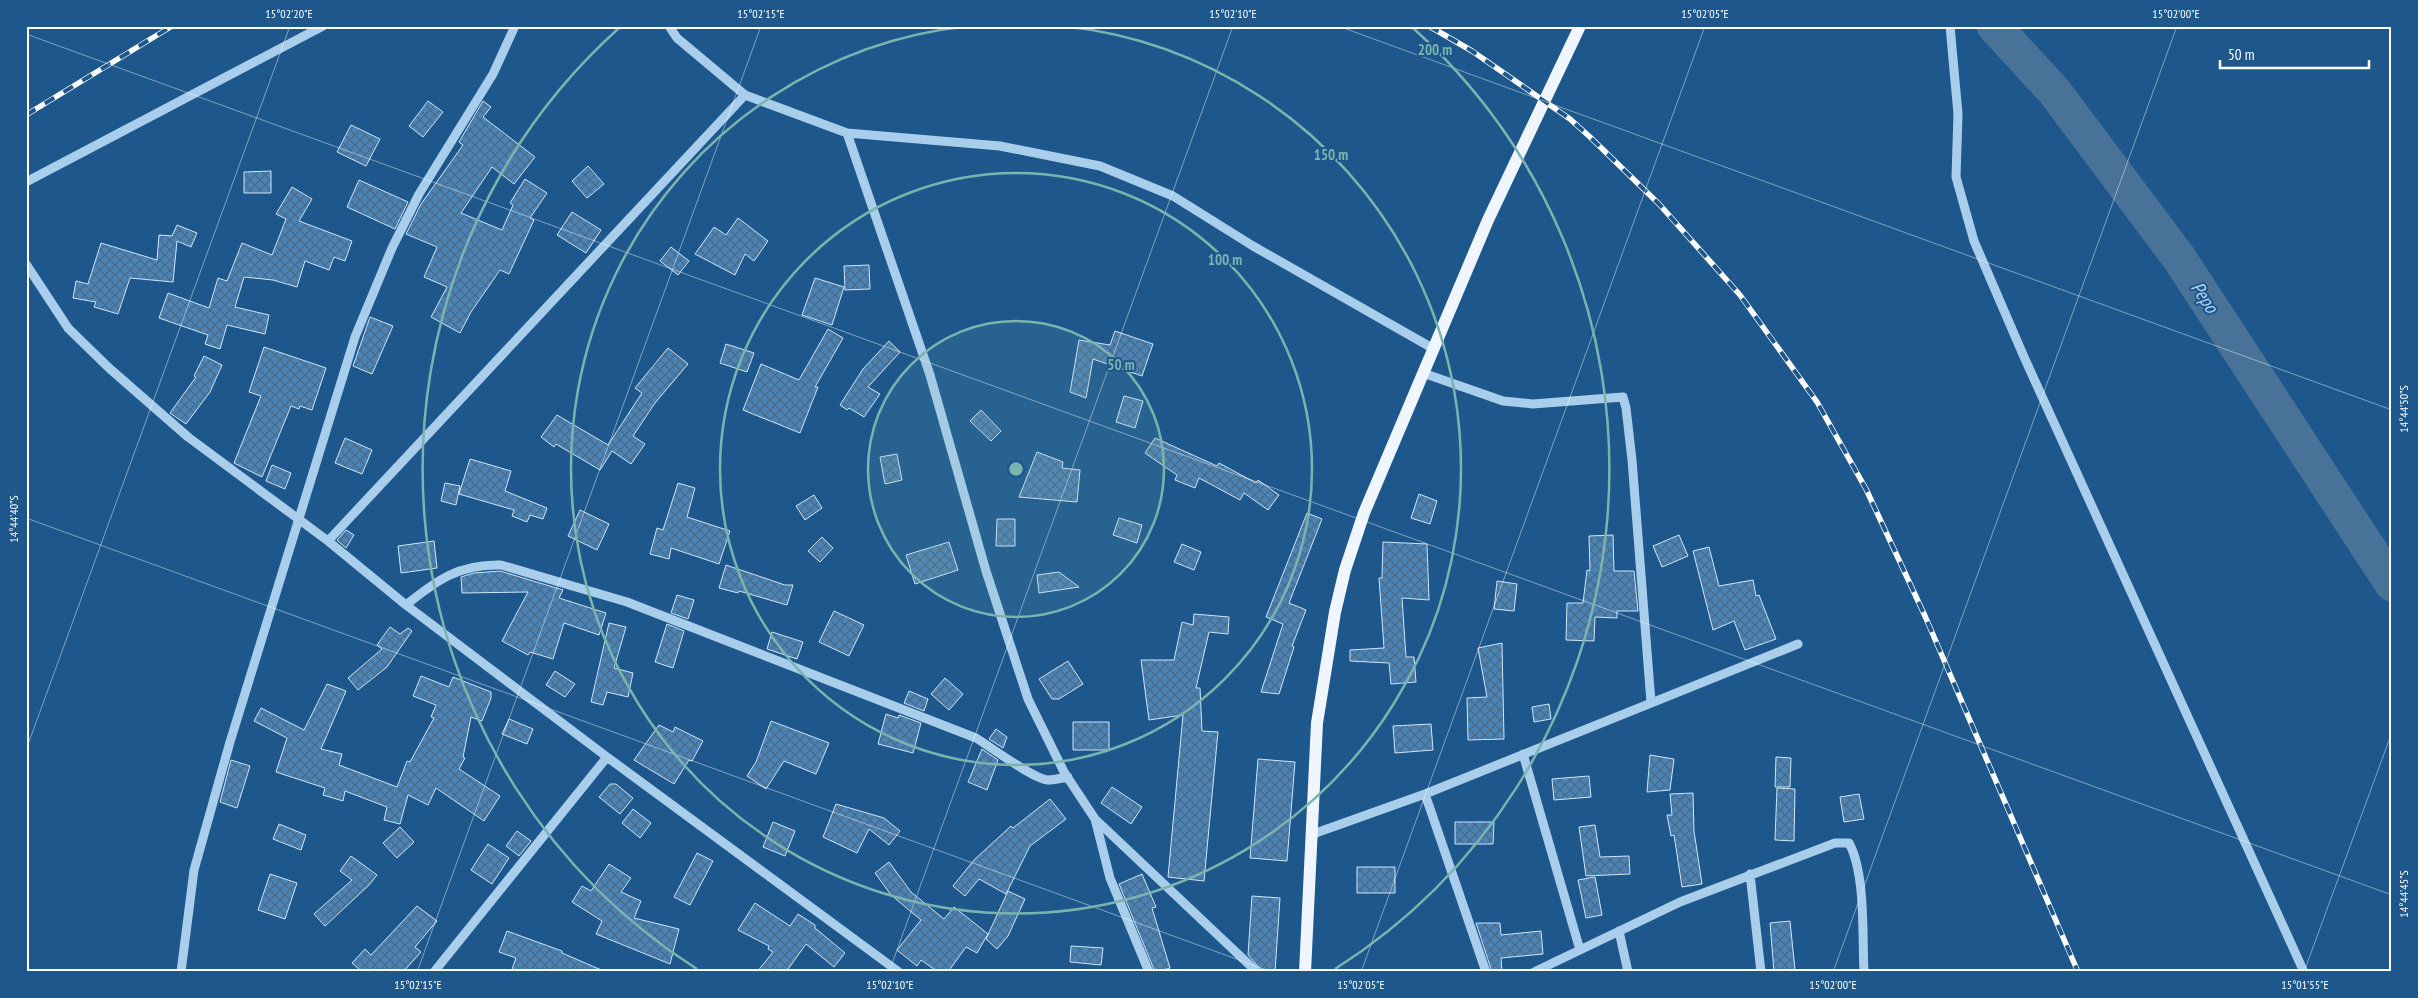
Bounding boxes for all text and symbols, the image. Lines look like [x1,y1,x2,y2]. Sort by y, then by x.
text: 15°02'20"E [265,6,313,21]
text: 15°02'15"E [737,6,785,21]
text: 15°02'10"E [1209,6,1257,21]
text: 15°02'05"E [1681,6,1729,21]
text: 15°02'00"E [2152,6,2200,21]
scale bar [2220,38,2369,70]
text: 200 m [1418,40,1452,59]
text: 50 m [2228,45,2254,64]
text: 150 m [1314,145,1348,164]
text: 100 m [1208,250,1242,269]
water label: Pepo [2186,277,2225,319]
text: 50 m [1107,355,1135,374]
text: 14°44'50"S [2396,385,2411,433]
centre of rings [1007,460,1025,478]
text: 14°44'40"S [6,495,21,543]
text: 14°44'45"S [2396,870,2411,918]
text: 15°02'15"E [394,977,442,992]
text: 15°02'10"E [866,977,914,992]
text: 15°02'05"E [1337,977,1385,992]
text: 15°02'00"E [1809,977,1857,992]
text: 15°01'55"E [2281,977,2329,992]

